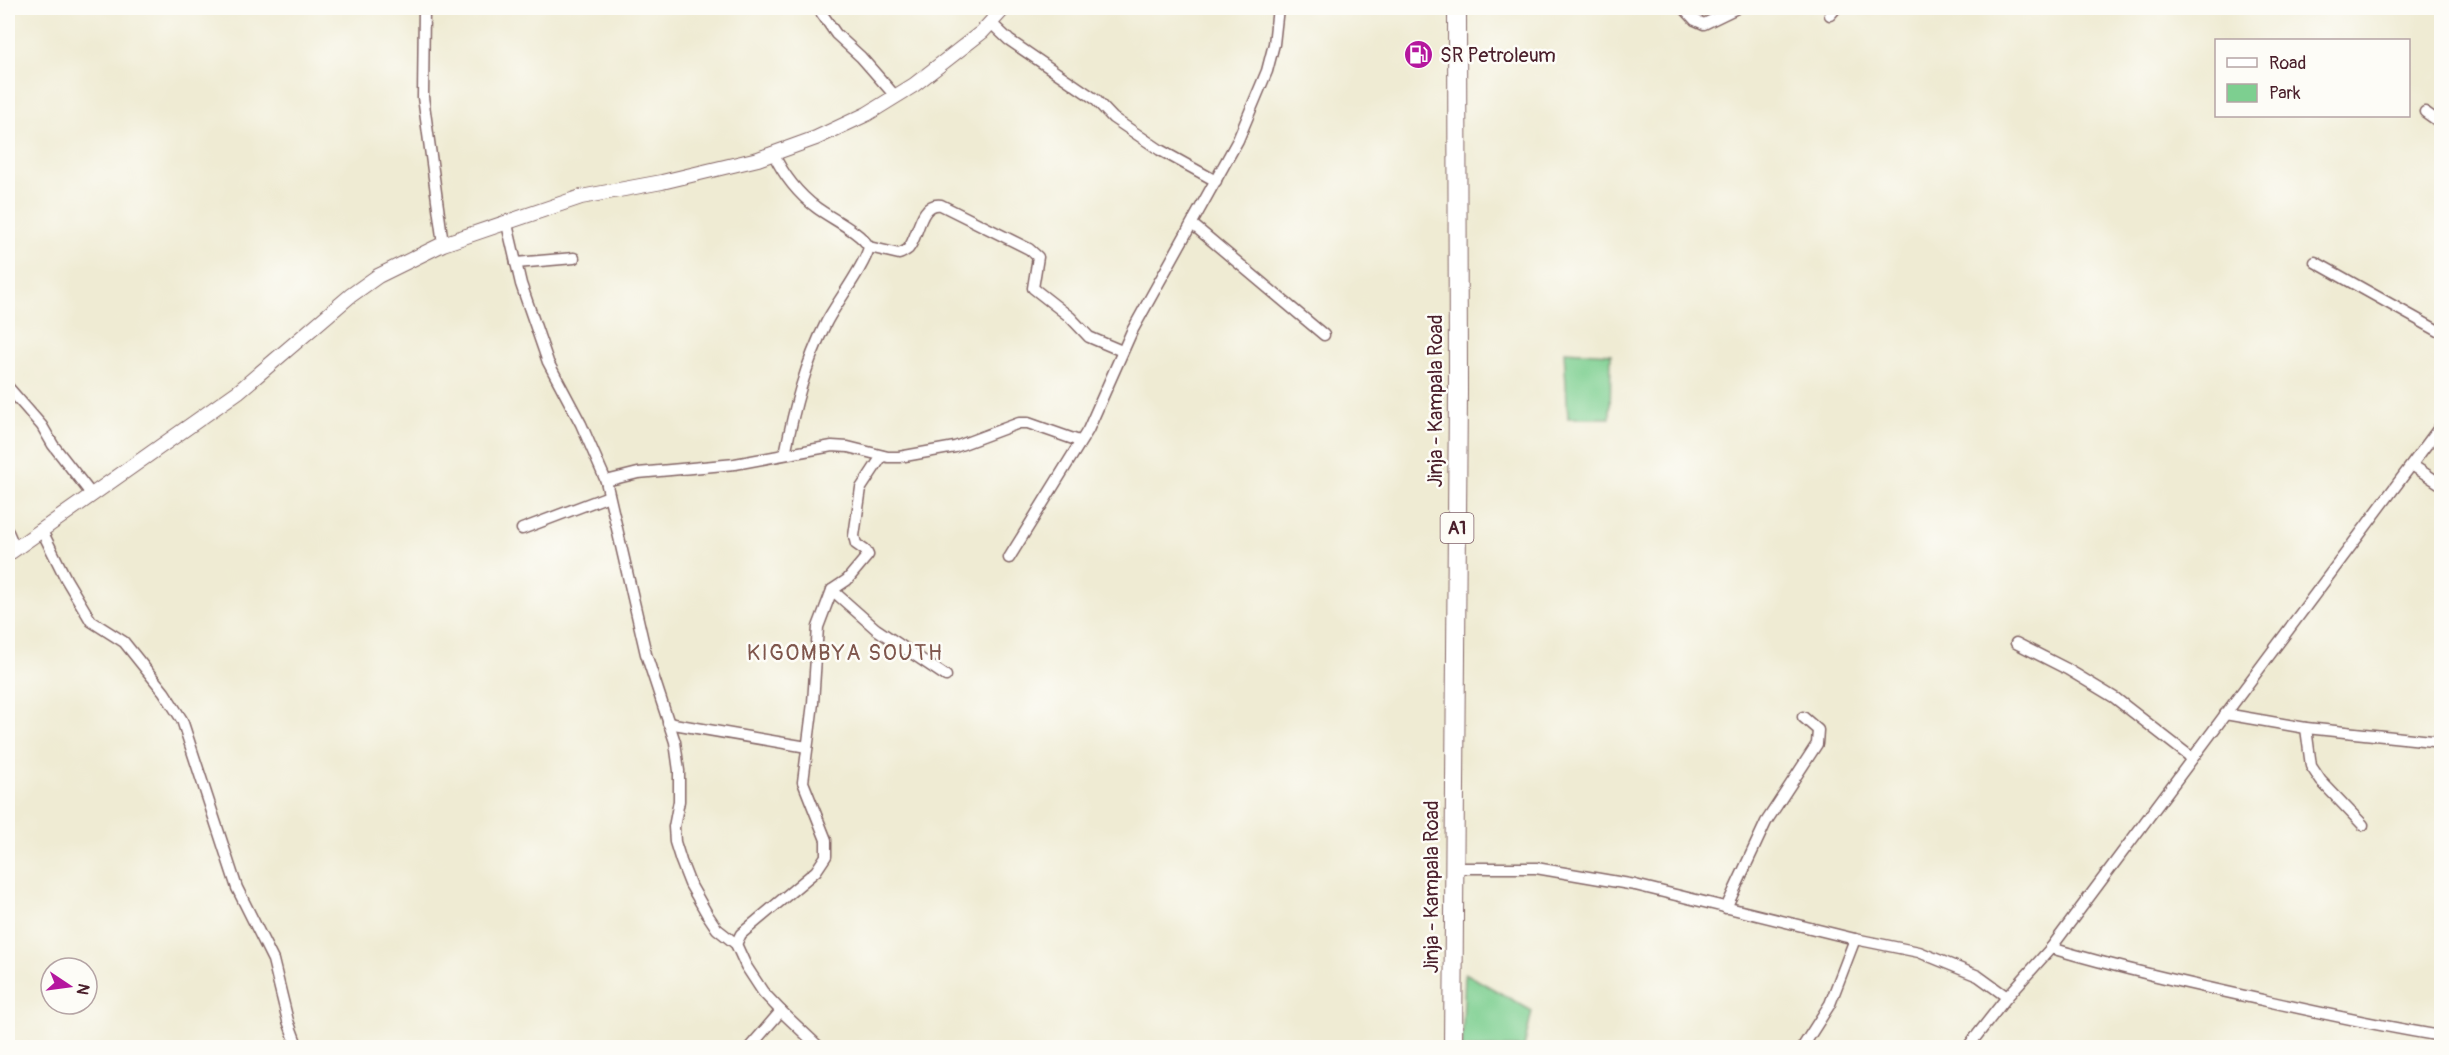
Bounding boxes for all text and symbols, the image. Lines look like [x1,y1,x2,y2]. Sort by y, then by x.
fuel station icon: SR Petroleum [1403,39,1435,71]
legend [2215,39,2410,117]
place label: SR Petroleum [1440,43,1556,68]
text: Road [2269,52,2306,75]
text: Park [2269,82,2301,105]
street label: Jinja - Kampala Road [1423,314,1448,488]
road number: A1 [1440,513,1474,543]
district label: KIGOMBYA SOUTH [747,639,943,667]
street label: Jinja - Kampala Road [1419,800,1444,974]
north arrow [39,956,99,1016]
text: N [72,982,94,997]

